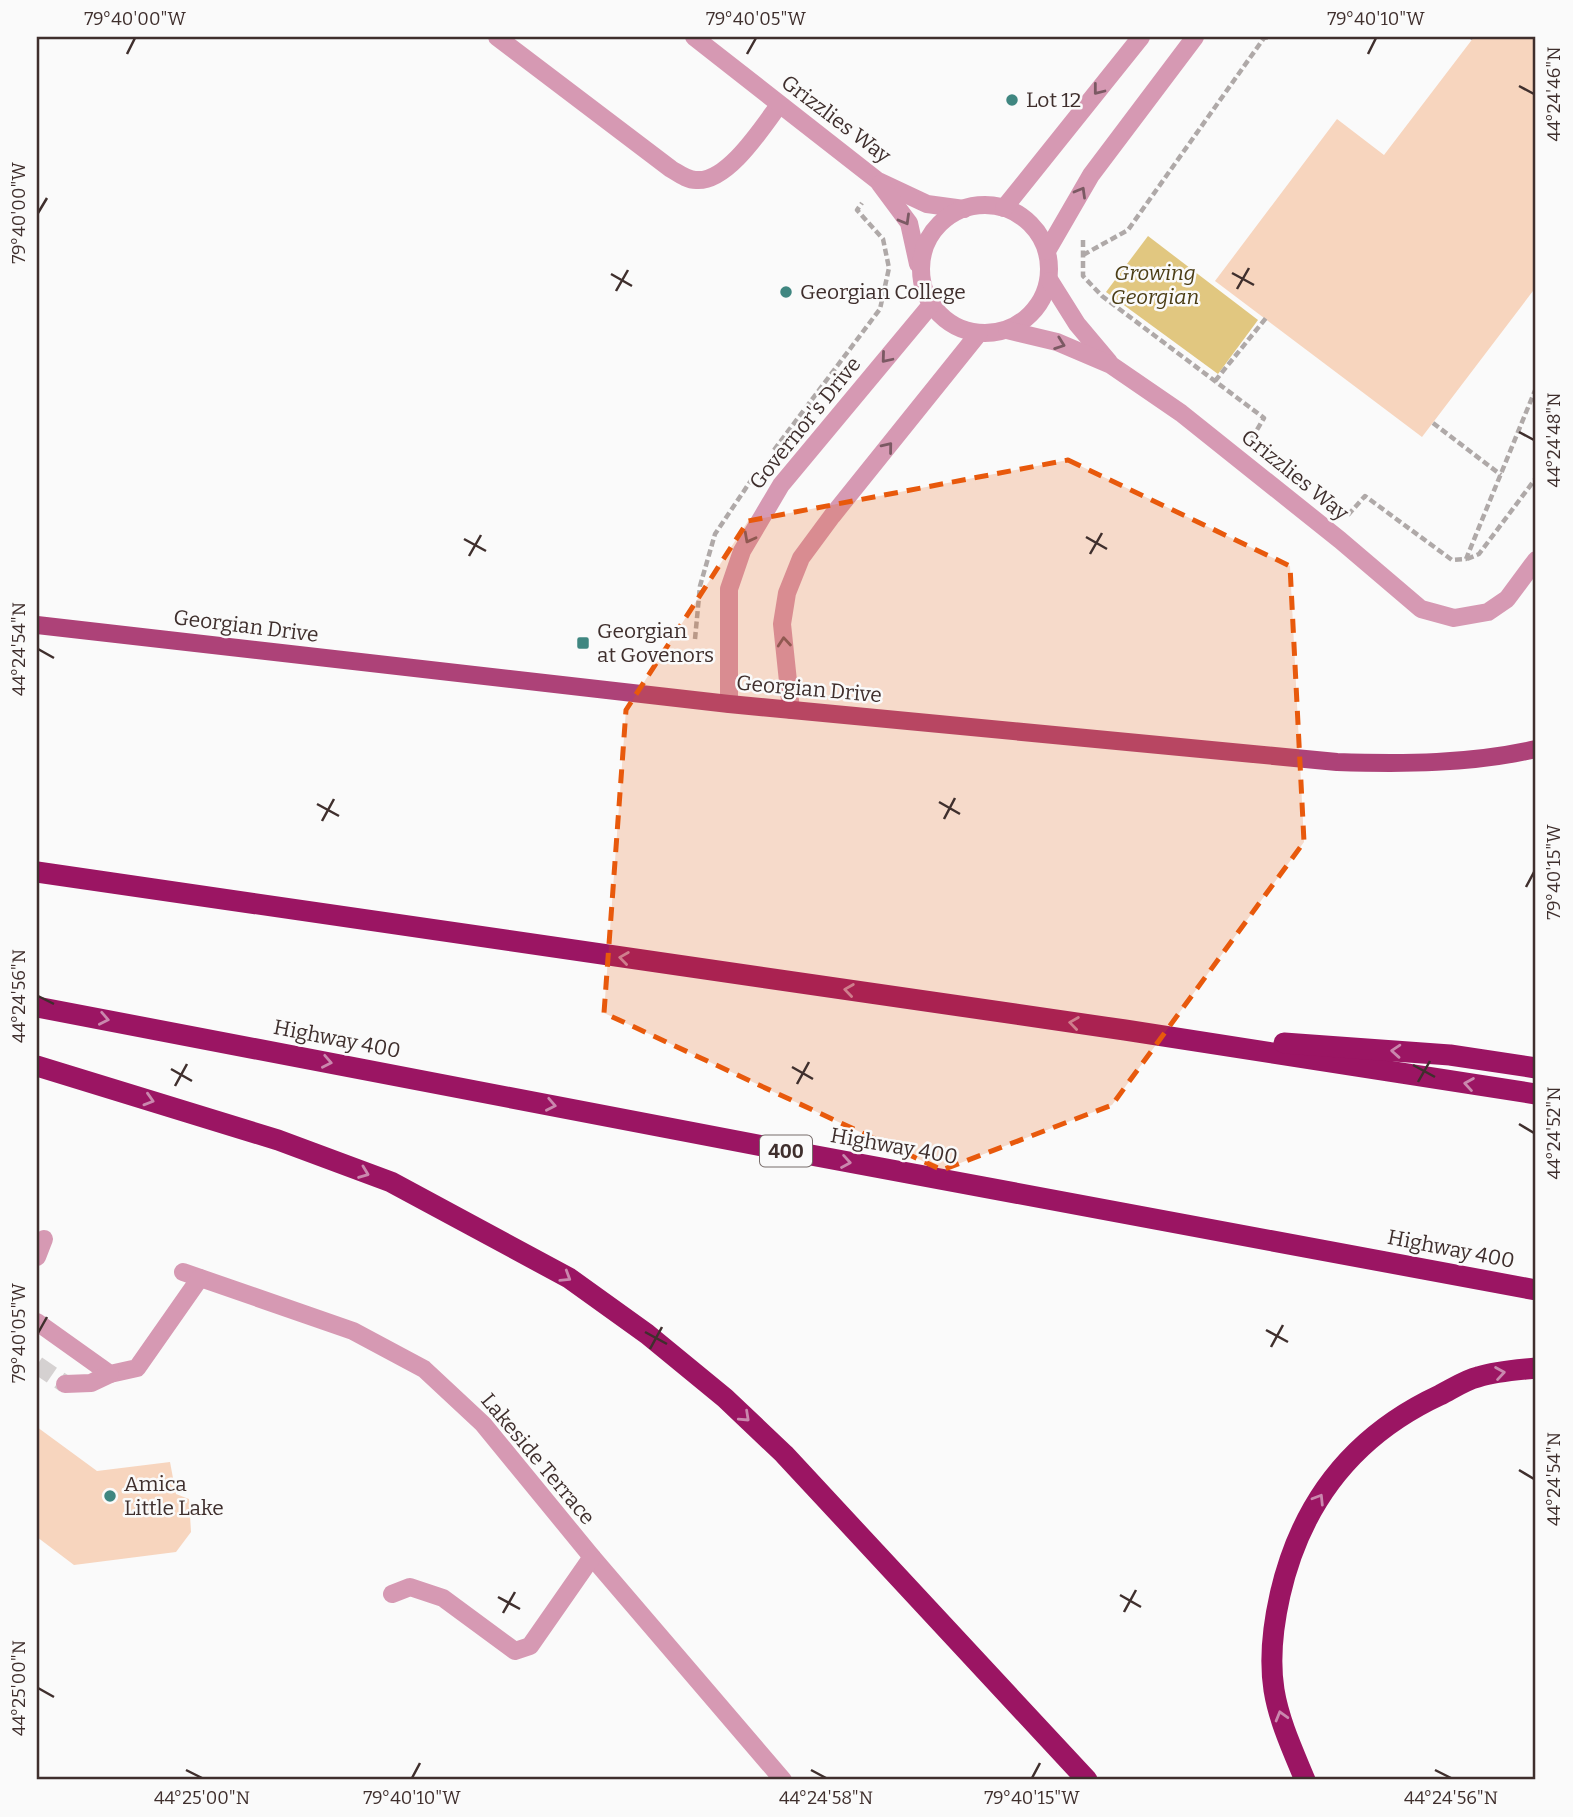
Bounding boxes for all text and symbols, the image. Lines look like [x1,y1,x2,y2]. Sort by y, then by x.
text: 79°40'00"W [84,8,186,30]
text: 79°40'05"W [706,8,806,30]
text: 79°40'10"W [1327,8,1425,30]
text: 44°24'46"N [1543,46,1565,142]
street label: Grizzlies Way [776,69,897,169]
one-way arrow [1094,83,1107,95]
place label: Lot 12 [1026,87,1081,113]
marker: Lot 12 [1004,92,1020,108]
text: 79°40'00"W [8,162,30,264]
one-way arrow [1073,187,1086,200]
one-way arrow [897,212,910,225]
park label: Growing Georgian [1111,260,1199,310]
place label: Georgian College [800,279,966,305]
marker: Georgian College [778,284,794,300]
one-way arrow [1054,336,1066,350]
one-way arrow [882,350,894,363]
street label: Governor's Drive [744,352,866,494]
text: 44°24'48"N [1543,393,1565,487]
street label: Grizzlies Way [1236,424,1355,527]
one-way arrow [879,442,892,455]
one-way arrow [743,531,757,544]
text: 44°24'54"N [8,602,30,696]
street label: Georgian Drive [172,604,320,648]
place label: Georgian at Govenors [597,618,714,668]
marker: Georgian at Govenors [575,635,591,651]
one-way arrow [777,636,792,647]
street label: Georgian Drive [735,670,883,708]
text: 79°40'15"W [1543,824,1565,920]
text: 44°24'56"N [8,949,30,1043]
one-way arrow [618,950,630,965]
one-way arrow [843,983,855,998]
one-way arrow [98,1011,110,1026]
street label: Highway 400 [271,1014,403,1064]
one-way arrow [1069,1016,1080,1031]
one-way arrow [1390,1044,1401,1059]
one-way arrow [321,1054,333,1069]
one-way arrow [1463,1077,1475,1092]
text: 44°24'52"N [1543,1086,1565,1180]
one-way arrow [143,1092,155,1107]
one-way arrow [545,1097,557,1112]
street label: Highway 400 [828,1122,960,1170]
road number: 400 [760,1135,812,1166]
one-way arrow [840,1154,852,1169]
one-way arrow [358,1164,370,1178]
street label: Highway 400 [1385,1224,1517,1274]
one-way arrow [559,1268,572,1281]
text: 79°40'05"W [8,1283,30,1383]
one-way arrow [1494,1366,1506,1381]
street label: Lakeside Terrace [475,1388,601,1530]
one-way arrow [737,1409,750,1422]
text: 44°24'54"N [1543,1432,1565,1526]
place label: Amica Little Lake [124,1471,224,1521]
marker: Amica Little Lake [102,1488,118,1504]
one-way arrow [1310,1494,1323,1507]
text: 44°25'00"N [8,1640,30,1736]
one-way arrow [1275,1711,1289,1723]
text: 44°25'00"N [154,1787,250,1809]
text: 79°40'10"W [363,1787,461,1809]
text: 44°24'58"N [779,1787,873,1809]
text: 79°40'15"W [984,1787,1080,1809]
text: 44°24'56"N [1404,1787,1498,1809]

